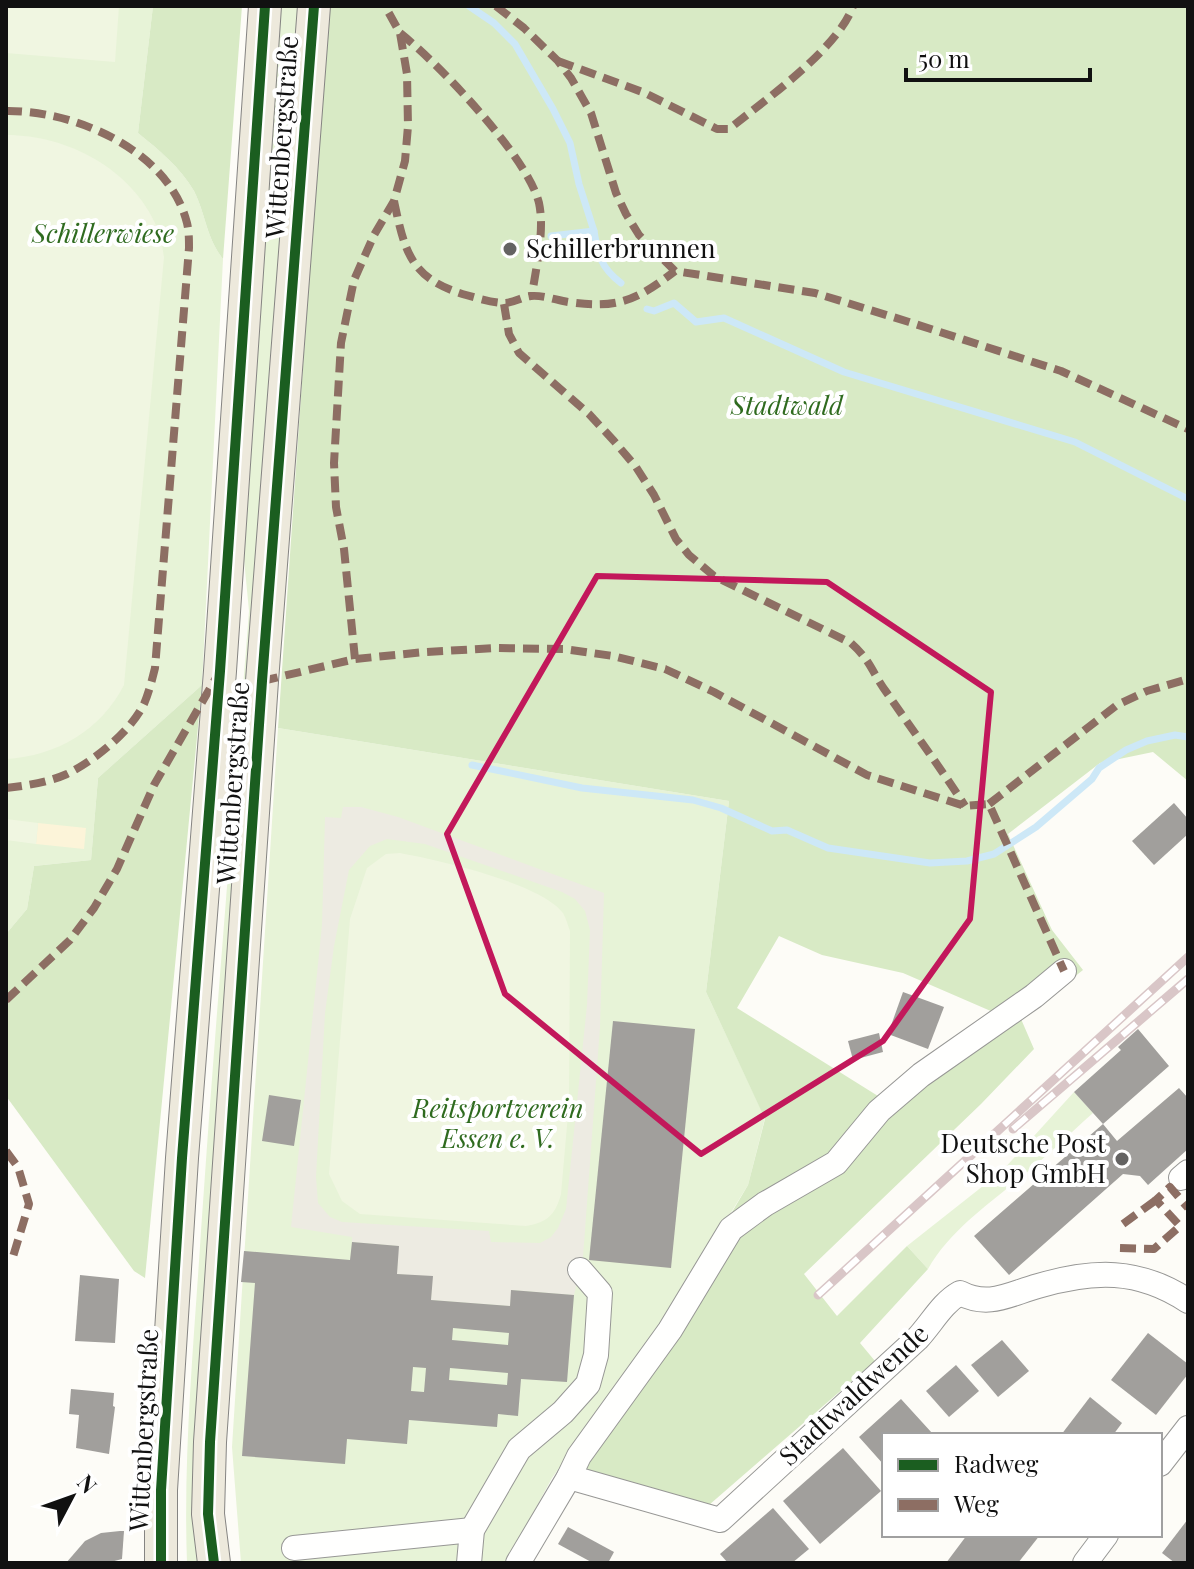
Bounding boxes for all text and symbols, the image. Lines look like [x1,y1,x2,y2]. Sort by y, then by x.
scale bar [906,32,1090,82]
street label: Wittenbergstraße [256,34,305,240]
text: 50 m [918,42,970,74]
park label: Schillerwiese [31,215,174,250]
place label: Schillerbrunnen [526,230,716,265]
marker: Schillerbrunnen [501,240,519,258]
park label: Stadtwald [730,387,844,422]
street label: Wittenbergstraße [207,680,256,886]
park label: Reitsportverein Essen e. V. [411,1090,584,1155]
place label: Deutsche Post Shop GmbH [941,1125,1107,1190]
marker: Deutsche Post Shop GmbH [1113,1150,1131,1168]
street label: Stadtwaldwende [771,1316,935,1472]
street label: Wittenbergstraße [120,1328,165,1533]
legend [882,1433,1162,1537]
text: Radweg [954,1447,1039,1479]
north arrow [32,1457,112,1537]
text: N [71,1467,104,1499]
text: Weg [953,1487,999,1519]

